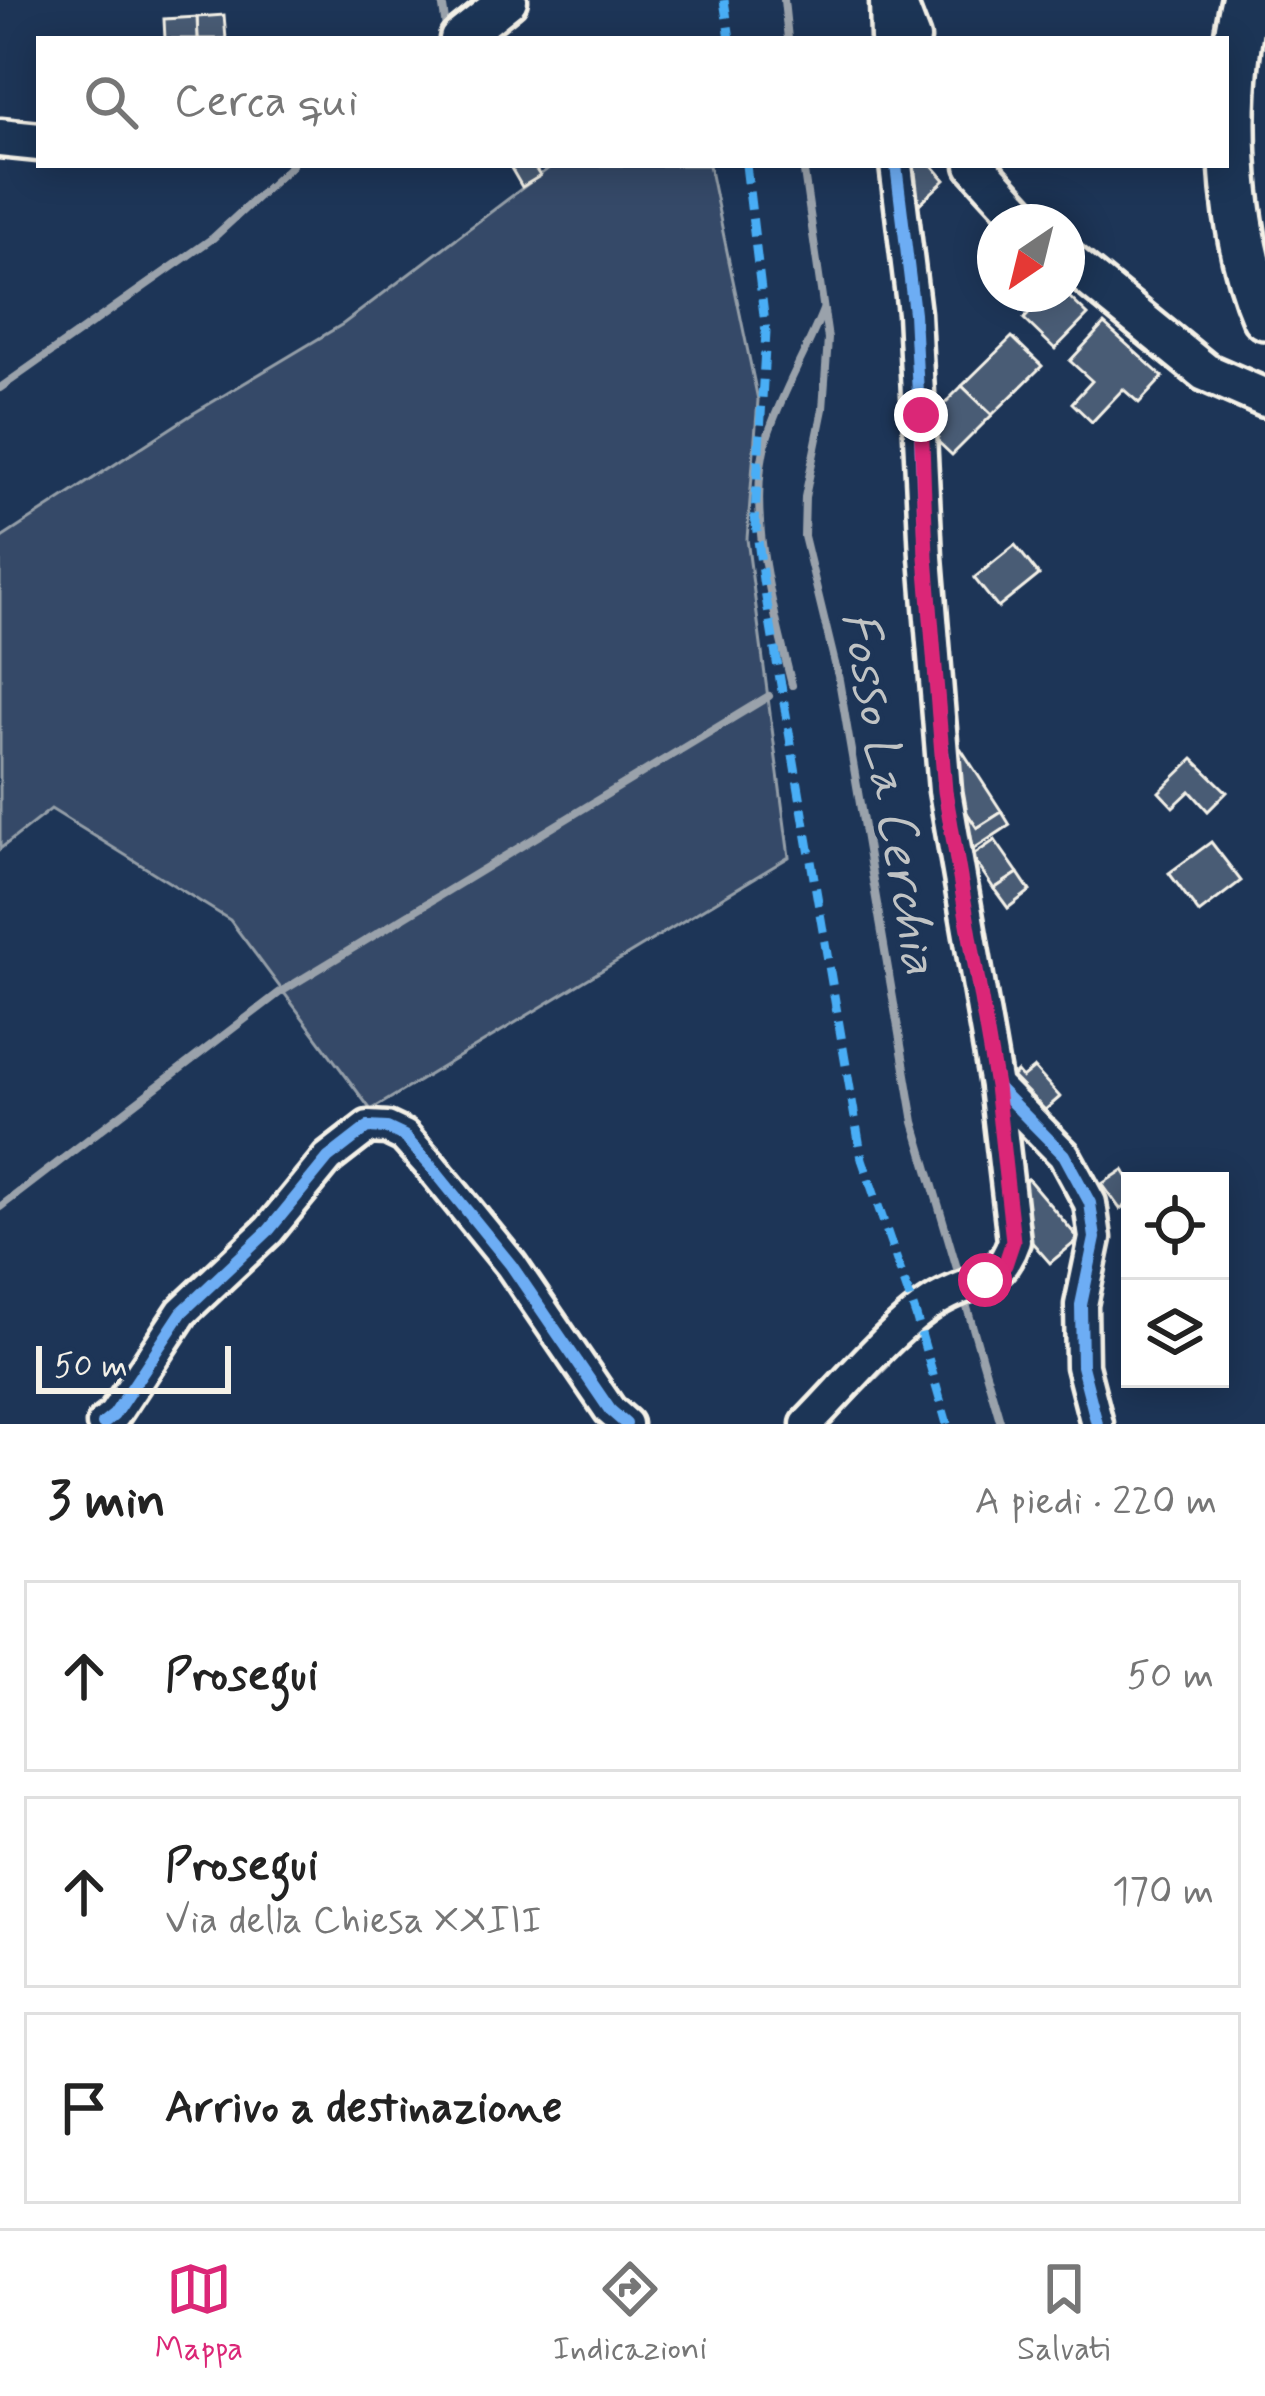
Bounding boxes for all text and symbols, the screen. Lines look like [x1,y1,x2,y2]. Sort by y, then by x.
search box [36,36,1229,168]
icon: search [78,69,144,135]
text: Cerca qui [174,73,358,132]
north arrow [977,204,1085,312]
route end [894,388,948,442]
water label: Fosso La Cerchia [824,606,952,979]
map controls [1121,1172,1229,1388]
button: locate [1121,1172,1229,1280]
route start [958,1253,1012,1307]
button: layers [1121,1280,1229,1388]
scale bar [36,1340,231,1393]
text: 50 m [54,1345,128,1389]
text: 3 min [48,1469,166,1535]
text: A piedi · 220 m [975,1477,1217,1528]
icon: ahead [51,1643,117,1709]
text: Prosegui [165,1647,318,1706]
text: 50 m [1127,1651,1214,1702]
text: Prosegui [165,1837,318,1896]
icon: ahead [51,1859,117,1925]
text: 170 m [1112,1867,1214,1918]
text: Via della Chiesa XXIII [165,1896,542,1947]
icon: arrive [51,2075,117,2141]
text: Arrivo a destinazione [165,2079,563,2138]
tab: Mappa [155,2256,243,2372]
tab: Indicazioni [553,2256,707,2372]
tab: Salvati [1017,2256,1110,2372]

